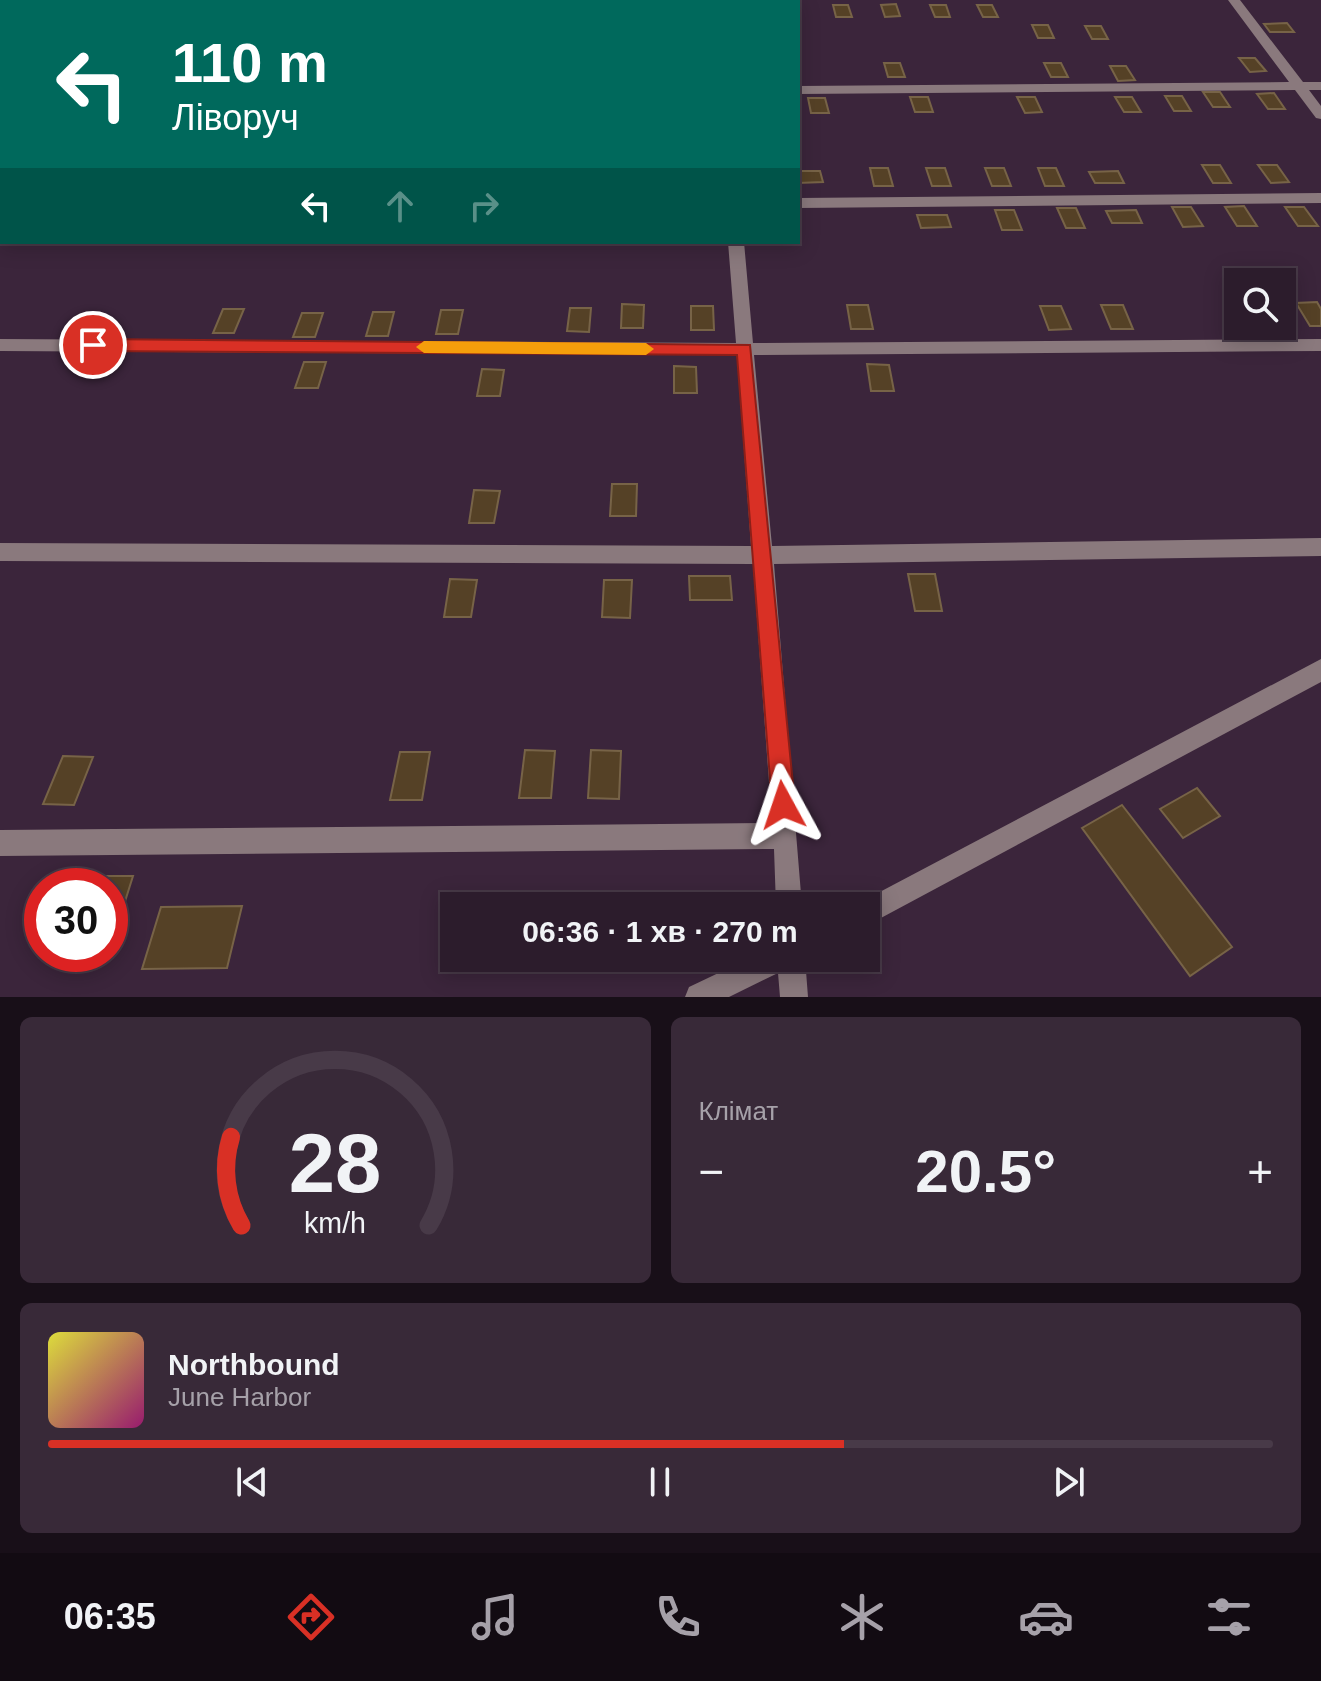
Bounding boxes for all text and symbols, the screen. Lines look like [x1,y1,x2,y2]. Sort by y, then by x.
text: 110 m [172,31,328,94]
icon: left [40,32,144,136]
text: Ліворуч [172,97,299,138]
icon: left [294,184,338,228]
icon: ahead [378,184,422,228]
icon: right [462,184,506,228]
map controls [1224,268,1296,340]
button: search [1224,268,1296,340]
pin [59,311,127,379]
icon: arrive [71,323,115,367]
position arrow [741,763,825,847]
speed limit sign: 30 [24,868,128,972]
text: 06:36 · 1 хв · 270 m [522,915,798,948]
text: Клімат [699,1096,778,1126]
text: 28 [289,1117,382,1210]
text: 20.5° [915,1138,1056,1205]
text: − [699,1147,724,1196]
text: + [1247,1147,1273,1196]
text: km/h [304,1207,366,1239]
text: Northbound [168,1348,340,1381]
text: June Harbor [168,1382,311,1412]
icon: previous [230,1460,274,1504]
icon: pause [638,1460,682,1504]
icon: next [1047,1460,1091,1504]
icon: directions [283,1589,339,1645]
icon: music [467,1589,523,1645]
icon: phone [650,1589,706,1645]
icon: climate [834,1589,890,1645]
icon: car [1018,1589,1074,1645]
icon: filters [1201,1589,1257,1645]
text: 06:35 [64,1596,156,1637]

